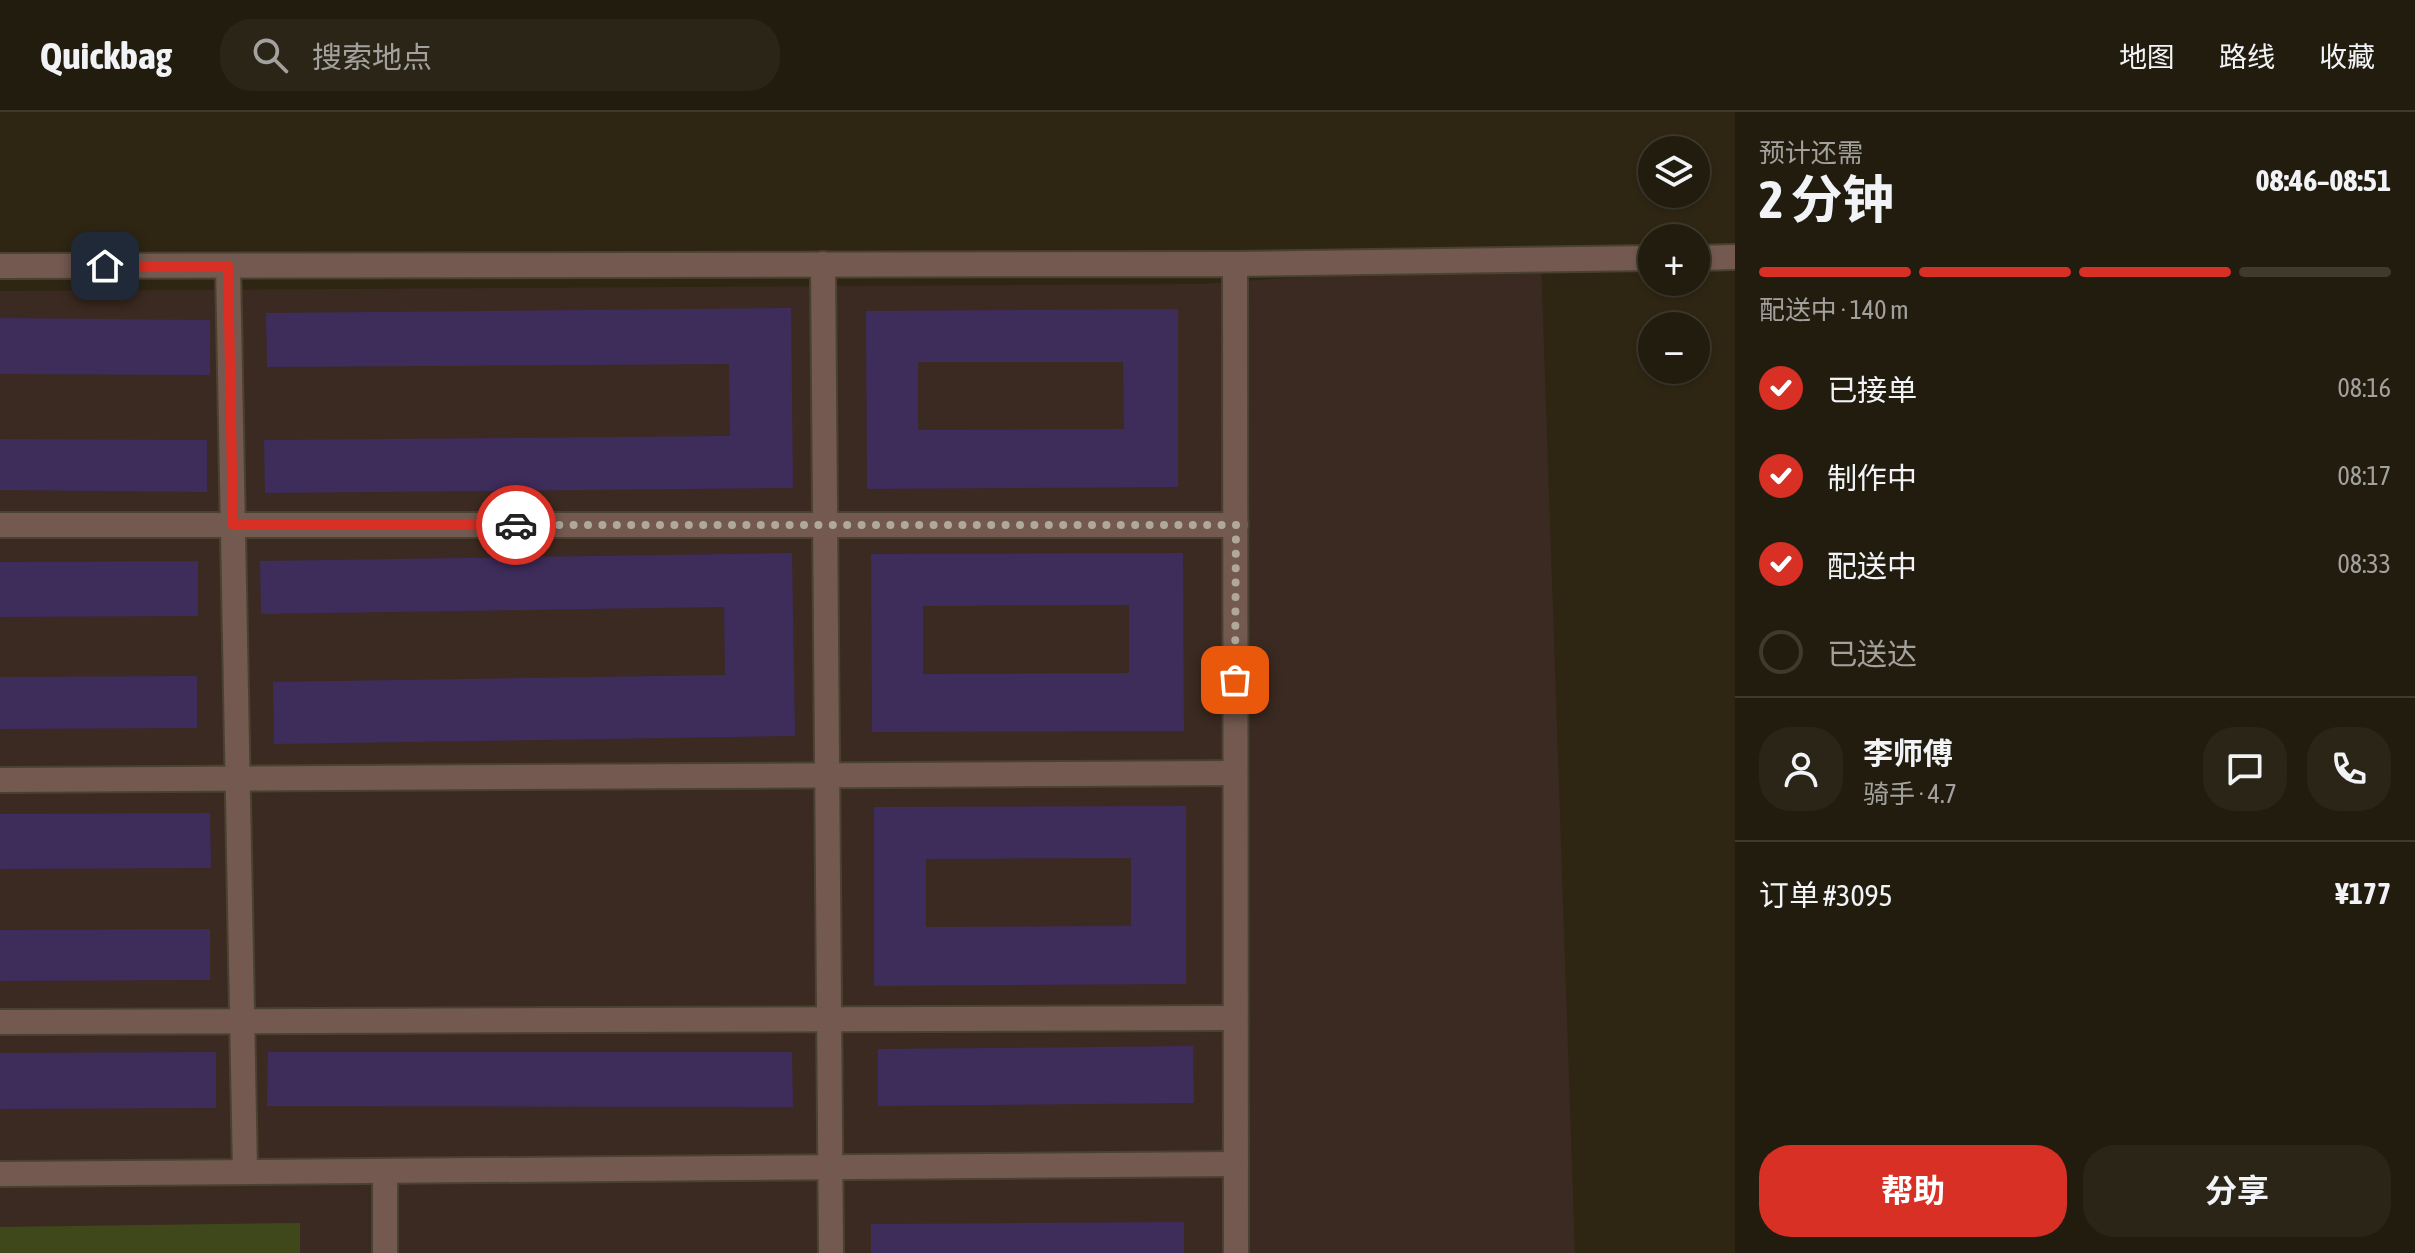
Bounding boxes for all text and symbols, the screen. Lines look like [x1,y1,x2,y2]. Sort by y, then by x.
search box [220,19,780,91]
icon: search [248,33,292,77]
text: Quickbag [40,34,172,77]
text: 搜索地点 [312,40,432,74]
text: 地图 [2119,41,2175,73]
text: 路线 [2219,41,2275,73]
text: 收藏 [2319,41,2375,73]
map controls [1638,136,1710,384]
button: layers [1638,136,1710,208]
text: 预计还需 [1759,138,1863,168]
text: 08:46–08:51 [2256,163,2391,197]
text: 2 分钟 [1759,169,1895,229]
button: + [1638,224,1710,296]
pin [71,232,139,300]
icon: home [83,244,127,288]
text: 配送中 · 140 m [1759,295,1909,325]
button: − [1638,312,1710,384]
icon: check [1759,366,1803,410]
text: 已接单 [1827,373,1917,407]
text: 08:16 [2337,373,2391,403]
icon: check [1759,454,1803,498]
text: 制作中 [1827,461,1917,495]
text: 08:17 [2337,461,2391,491]
courier [476,485,556,565]
icon: car [494,503,538,547]
icon: check [1759,542,1803,586]
text: 配送中 [1827,549,1917,583]
text: 08:33 [2337,549,2391,579]
text: 已送达 [1827,637,1917,671]
pin [1201,646,1269,714]
icon: bag [1213,658,1257,702]
button: person [1759,727,1843,811]
button: chat [2203,727,2287,811]
button: phone [2307,727,2391,811]
text: 李师傅 [1863,736,1953,770]
text: 骑手 · 4.7 [1863,779,1957,809]
text: ¥177 [2335,876,2391,910]
text: 订单 #3095 [1759,878,1893,912]
button: 帮助 [1759,1145,2067,1237]
button: 分享 [2083,1145,2391,1237]

